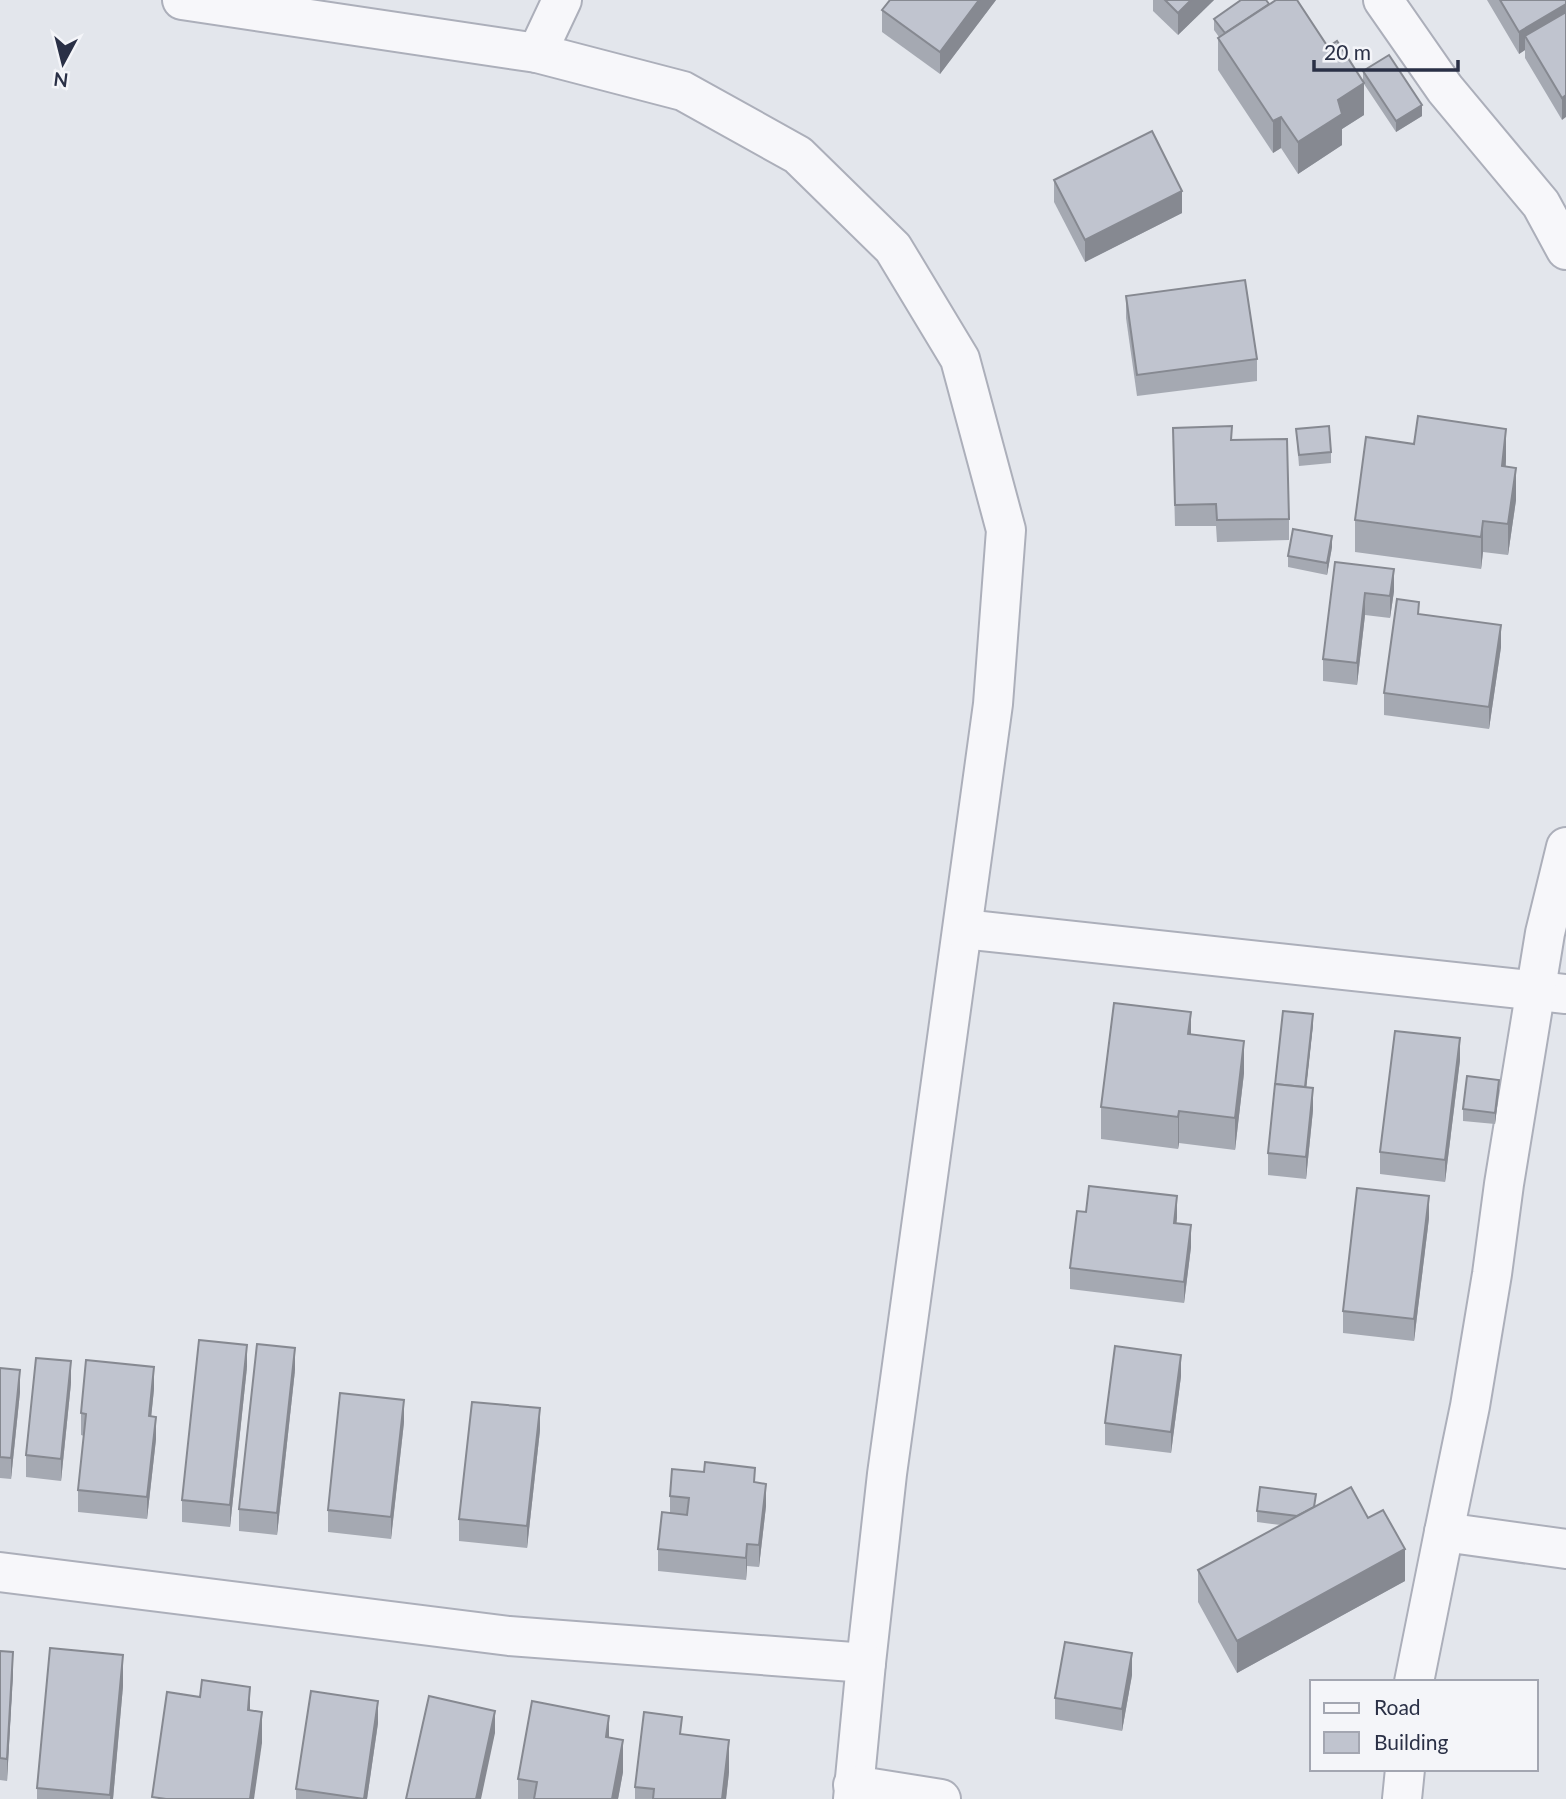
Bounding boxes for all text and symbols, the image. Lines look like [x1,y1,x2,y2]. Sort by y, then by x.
north arrow [28,28,98,98]
scale bar [1314,28,1458,72]
text: 20 m [1324,39,1371,64]
text: N [52,68,70,93]
legend [1310,1680,1538,1771]
text: Road [1374,1694,1421,1719]
text: Building [1374,1729,1449,1754]

